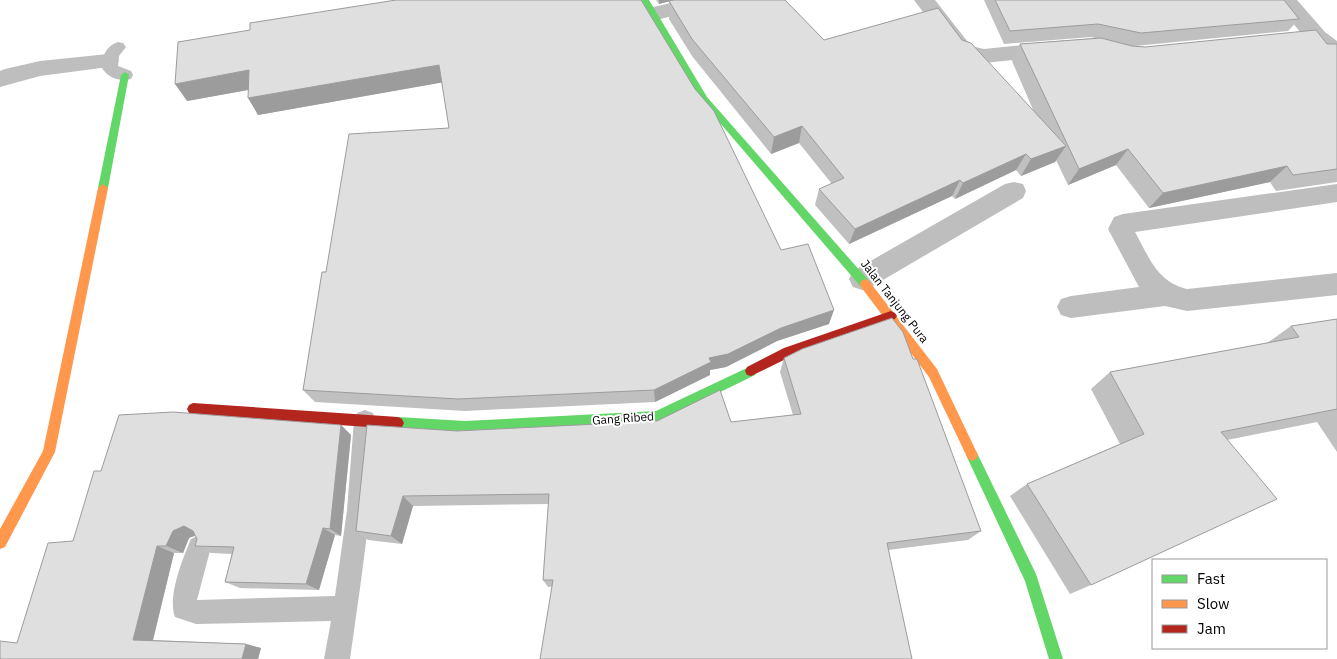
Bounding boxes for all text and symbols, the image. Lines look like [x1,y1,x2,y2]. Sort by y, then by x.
street label: Jalan Tanjung Pura [858,256,933,346]
street label: Gang Ribed [592,408,654,428]
legend [1152,559,1327,649]
text: Fast [1197,569,1225,588]
text: Slow [1197,594,1230,613]
text: Jam [1197,619,1226,638]

